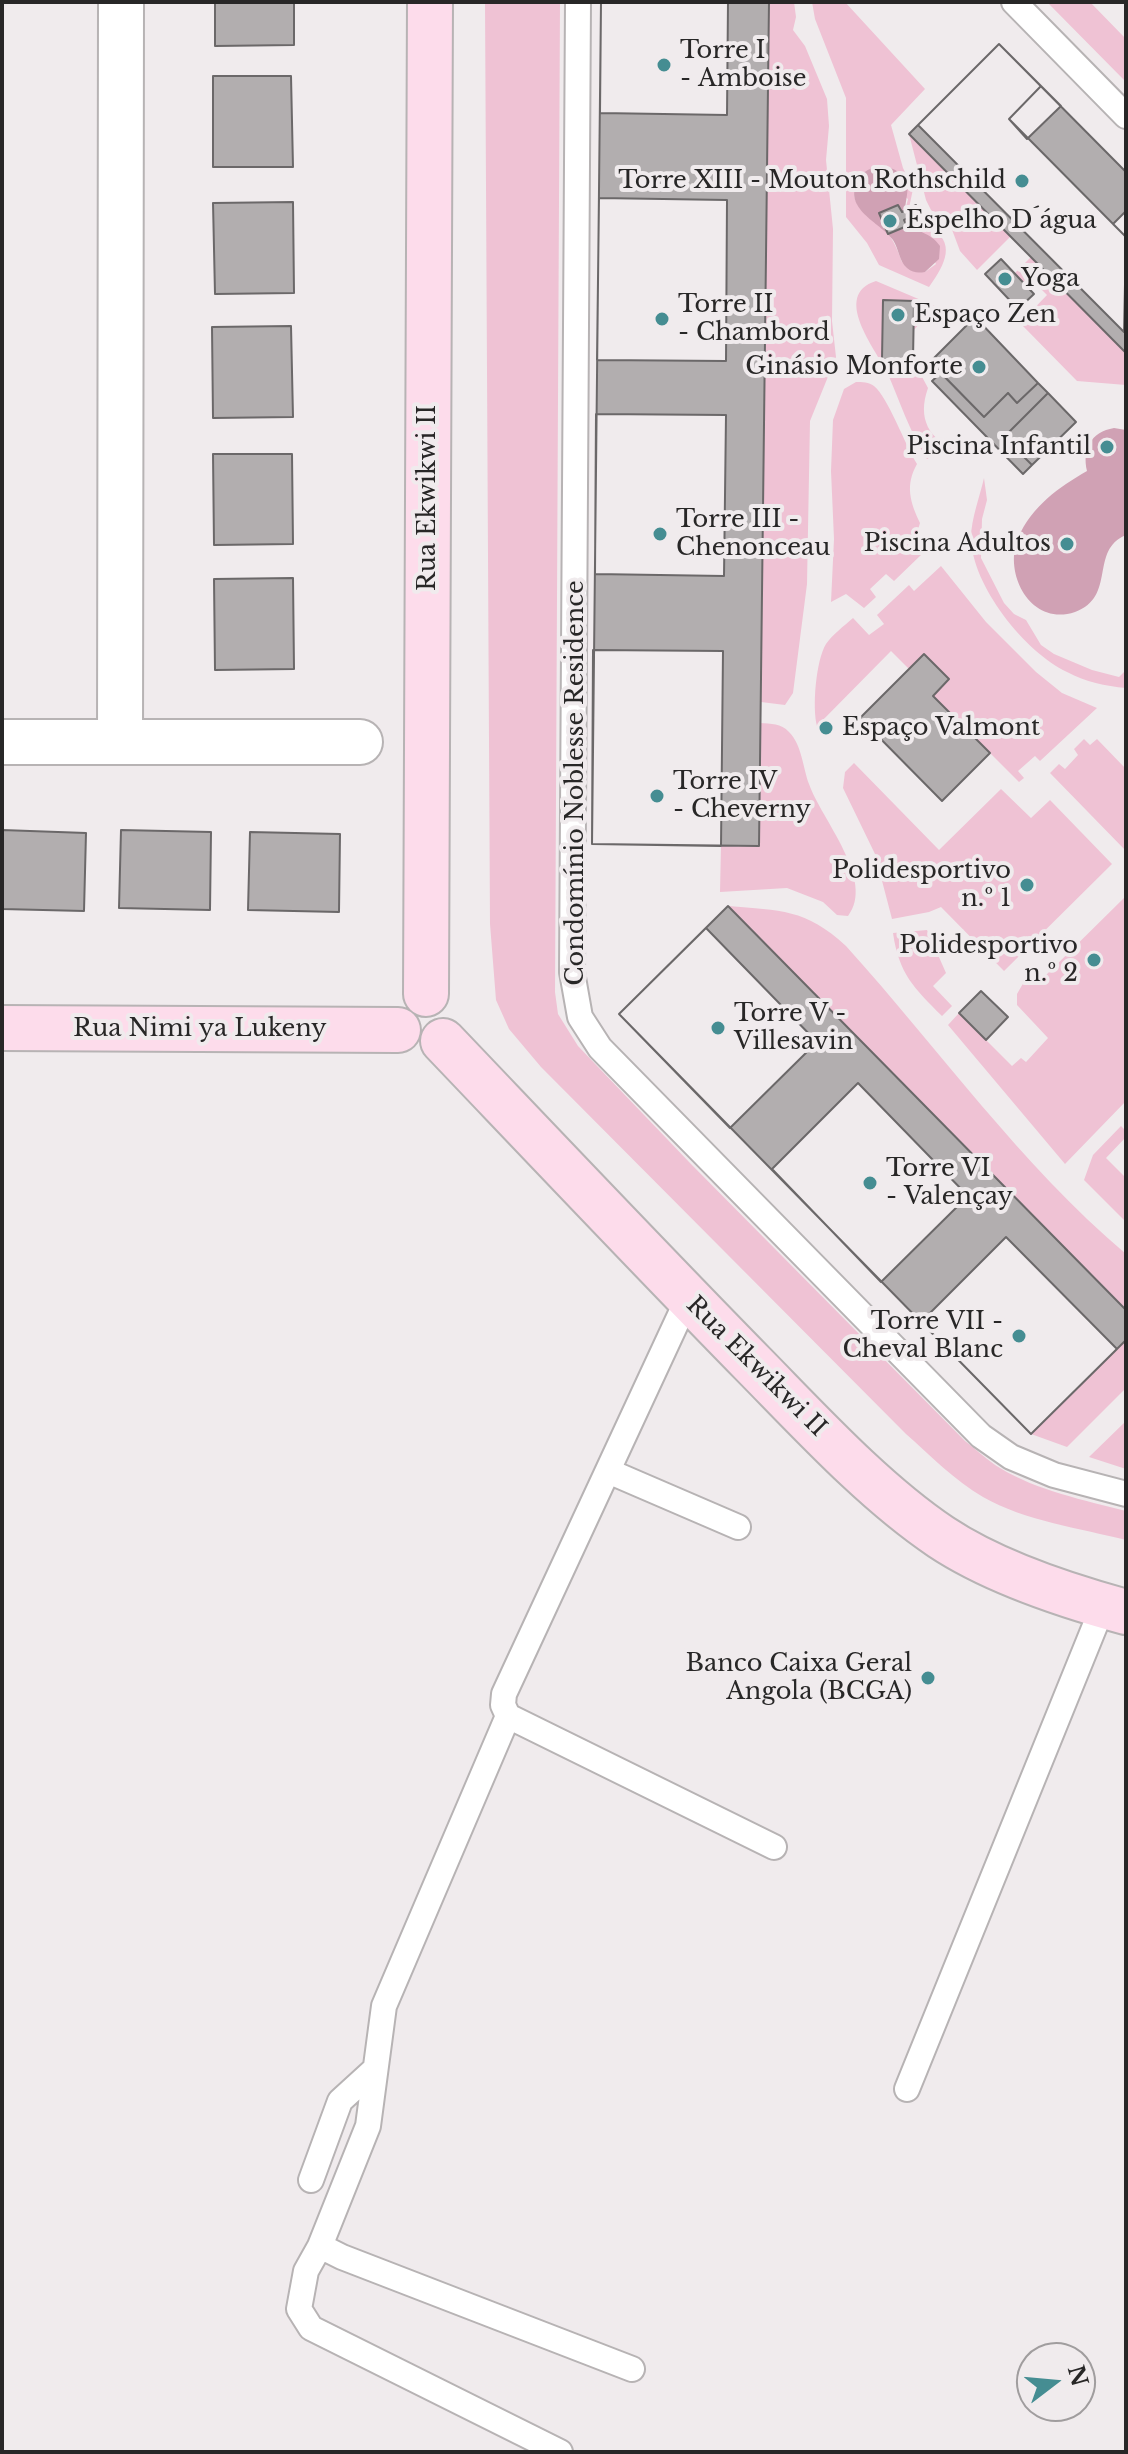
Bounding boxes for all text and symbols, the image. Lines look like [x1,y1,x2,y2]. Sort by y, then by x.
place label: Torre I - Amboise [680,37,807,93]
marker: Torre I - Amboise [655,56,673,74]
place label: Torre XIII - Mouton Rothschild [618,167,1006,195]
marker: Torre XIII - Mouton Rothschild [1013,172,1031,190]
place label: Espelho D´água [906,207,1097,235]
marker: Espelho D´água [881,212,899,230]
place label: Yoga [1021,265,1080,293]
marker: Yoga [996,270,1014,288]
place label: Torre II - Chambord [678,291,830,347]
place label: Espaço Zen [914,301,1056,329]
marker: Espaço Zen [889,306,907,324]
marker: Torre II - Chambord [653,310,671,328]
place label: Ginásio Monforte [745,353,963,381]
marker: Ginásio Monforte [970,358,988,376]
street label: Rua Ekwikwi II [414,405,442,591]
place label: Piscina Infantil [906,433,1091,461]
marker: Piscina Infantil [1098,438,1116,456]
place label: Torre III - Chenonceau [676,506,830,562]
marker: Torre III - Chenonceau [651,525,669,543]
place label: Piscina Adultos [864,530,1051,558]
marker: Piscina Adultos [1058,535,1076,553]
street label: Condomínio Noblesse Residence [562,580,590,986]
place label: Espaço Valmont [842,714,1040,742]
marker: Espaço Valmont [817,719,835,737]
place label: Torre IV - Cheverny [673,768,811,824]
marker: Torre IV - Cheverny [648,787,666,805]
place label: Polidesportivo n.º 1 [832,857,1011,913]
marker: Polidesportivo n.º 1 [1018,876,1036,894]
place label: Polidesportivo n.º 2 [899,932,1078,988]
marker: Polidesportivo n.º 2 [1085,951,1103,969]
place label: Torre V - Villesavin [734,1000,853,1056]
street label: Rua Nimi ya Lukeny [73,1015,327,1043]
marker: Torre V - Villesavin [709,1019,727,1037]
place label: Torre VI - Valençay [886,1155,1013,1211]
marker: Torre VI - Valençay [861,1174,879,1192]
street label: Rua Ekwikwi II [680,1291,832,1443]
place label: Torre VII - Cheval Blanc [843,1308,1003,1364]
marker: Torre VII - Cheval Blanc [1010,1327,1028,1345]
place label: Banco Caixa Geral Angola (BCGA) [686,1650,912,1706]
marker: Banco Caixa Geral Angola (BCGA) [919,1669,937,1687]
north arrow [1016,2342,1096,2422]
text: N [1062,2362,1093,2389]

